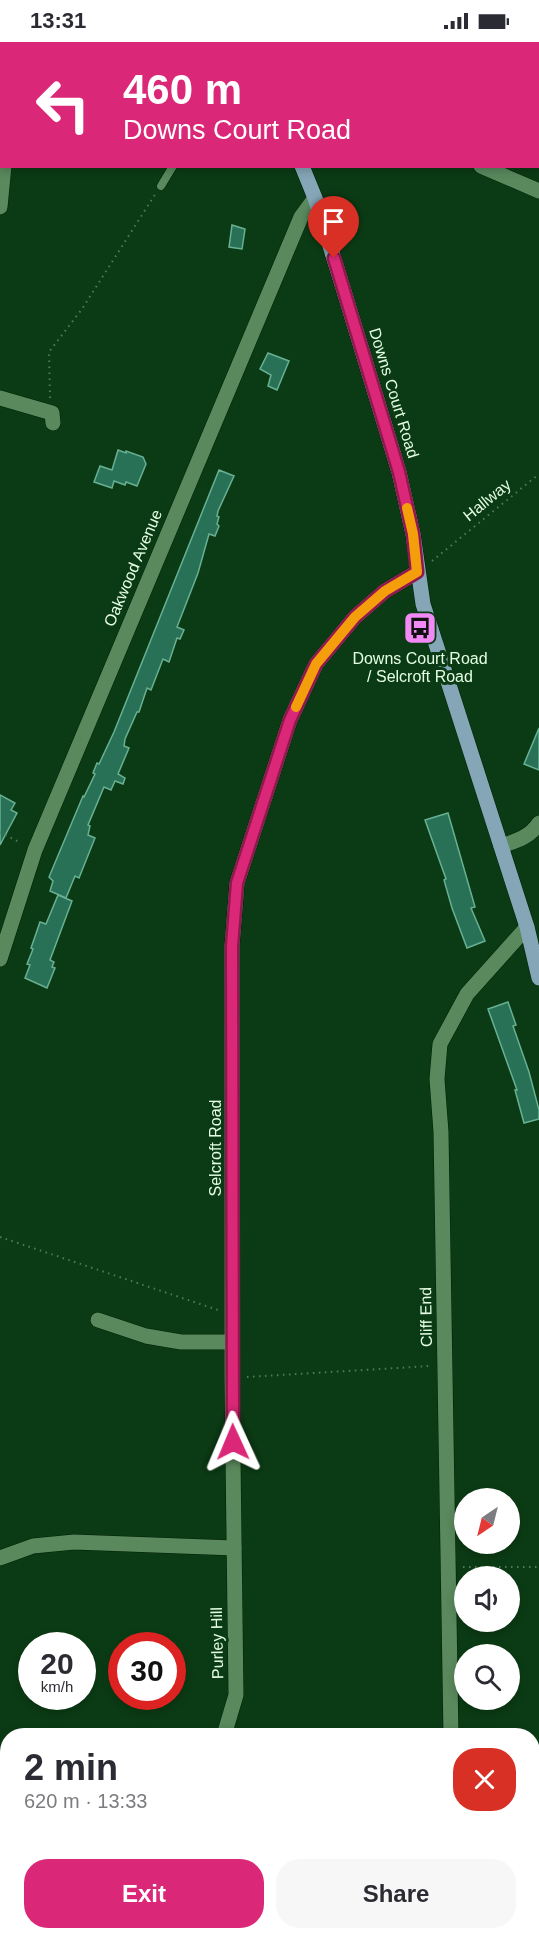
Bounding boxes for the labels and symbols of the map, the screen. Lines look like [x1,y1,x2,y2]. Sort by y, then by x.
pin [308,196,359,258]
street label: Downs Court Road [366,326,422,460]
street label: Hallway [460,476,514,524]
street label: Oakwood Avenue [101,507,165,629]
bus stop icon: Downs Court Road / Selcroft Road [402,610,438,646]
place label: Downs Court Road / Selcroft Road [352,650,488,685]
street label: Selcroft Road [207,1100,224,1196]
street label: Cliff End [417,1287,435,1347]
position arrow [201,1410,265,1474]
north arrow [454,1488,520,1554]
street label: Purley Hill [208,1607,226,1679]
speed limit sign: 30 [108,1632,186,1710]

